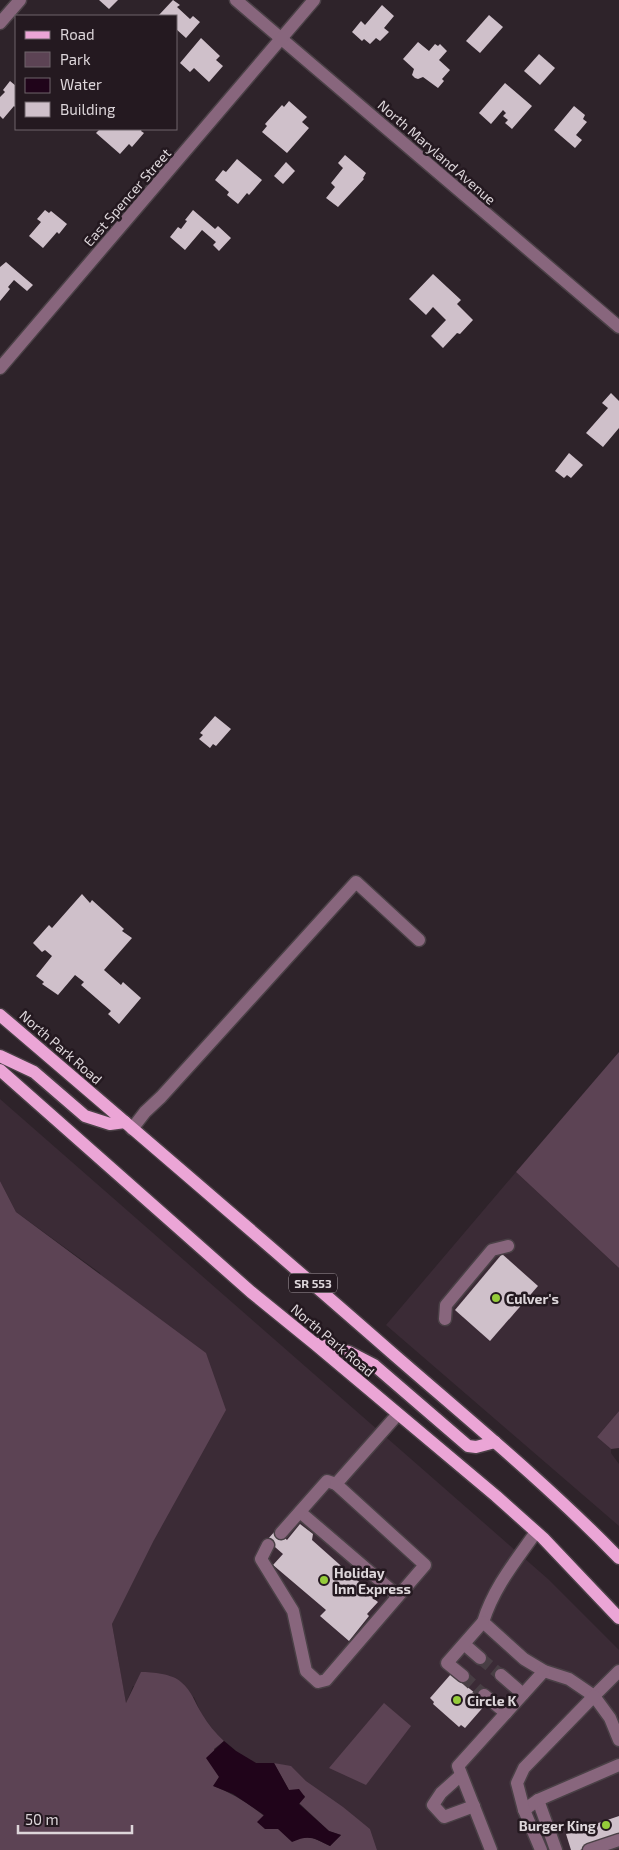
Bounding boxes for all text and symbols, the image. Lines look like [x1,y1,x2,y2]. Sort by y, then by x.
legend [15,15,178,130]
text: Road [60,25,95,43]
text: Park [60,50,91,68]
text: Water [60,75,102,93]
street label: North Maryland Avenue [375,96,499,208]
text: Building [60,100,116,118]
street label: East Spencer Street [80,145,174,249]
street label: North Park Road [16,1007,106,1087]
road number: SR 553 [289,1274,337,1292]
place label: Culver's [506,1290,559,1307]
marker: Culver's [490,1292,502,1304]
street label: North Park Road [288,1300,378,1380]
place label: Holiday Inn Express [334,1564,411,1597]
marker: Holiday Inn Express [318,1574,330,1586]
place label: Circle K [467,1692,517,1709]
marker: Circle K [451,1694,463,1706]
scale bar [18,1802,131,1834]
text: 50 m [25,1810,59,1828]
place label: Burger King [519,1817,596,1834]
marker: Burger King [600,1819,612,1831]

